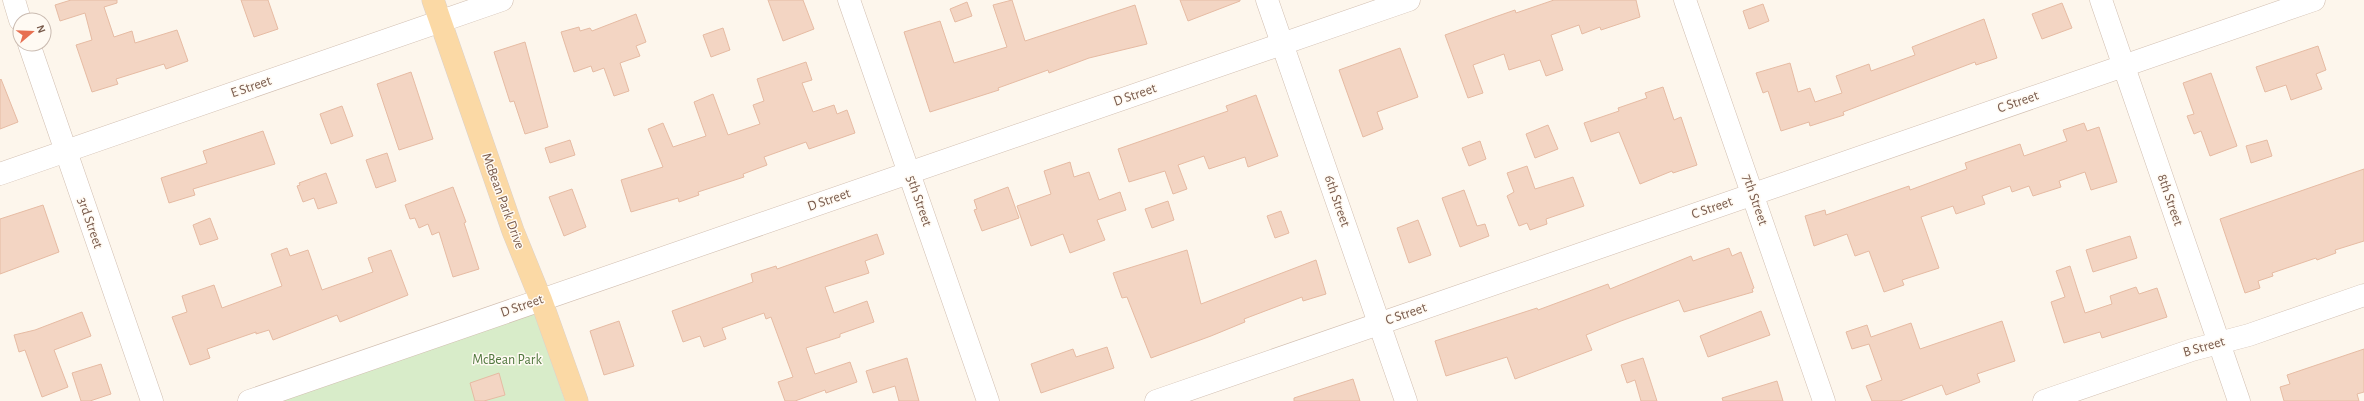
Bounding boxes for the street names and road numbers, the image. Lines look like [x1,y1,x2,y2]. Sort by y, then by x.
street label: E Street [229,73,274,100]
street label: D Street [1112,81,1159,109]
street label: C Street [1996,88,2041,116]
street label: McBean Park Drive [479,151,527,251]
street label: 8th Street [2155,172,2186,228]
street label: 6th Street [1322,173,1353,229]
street label: 7th Street [1740,173,1770,228]
street label: 5th Street [904,174,934,229]
street label: D Street [806,186,853,214]
street label: C Street [1690,194,1735,222]
street label: 3rd Street [75,196,105,251]
street label: D Street [499,292,546,320]
street label: C Street [1384,300,1429,328]
street label: B Street [2182,334,2227,360]

